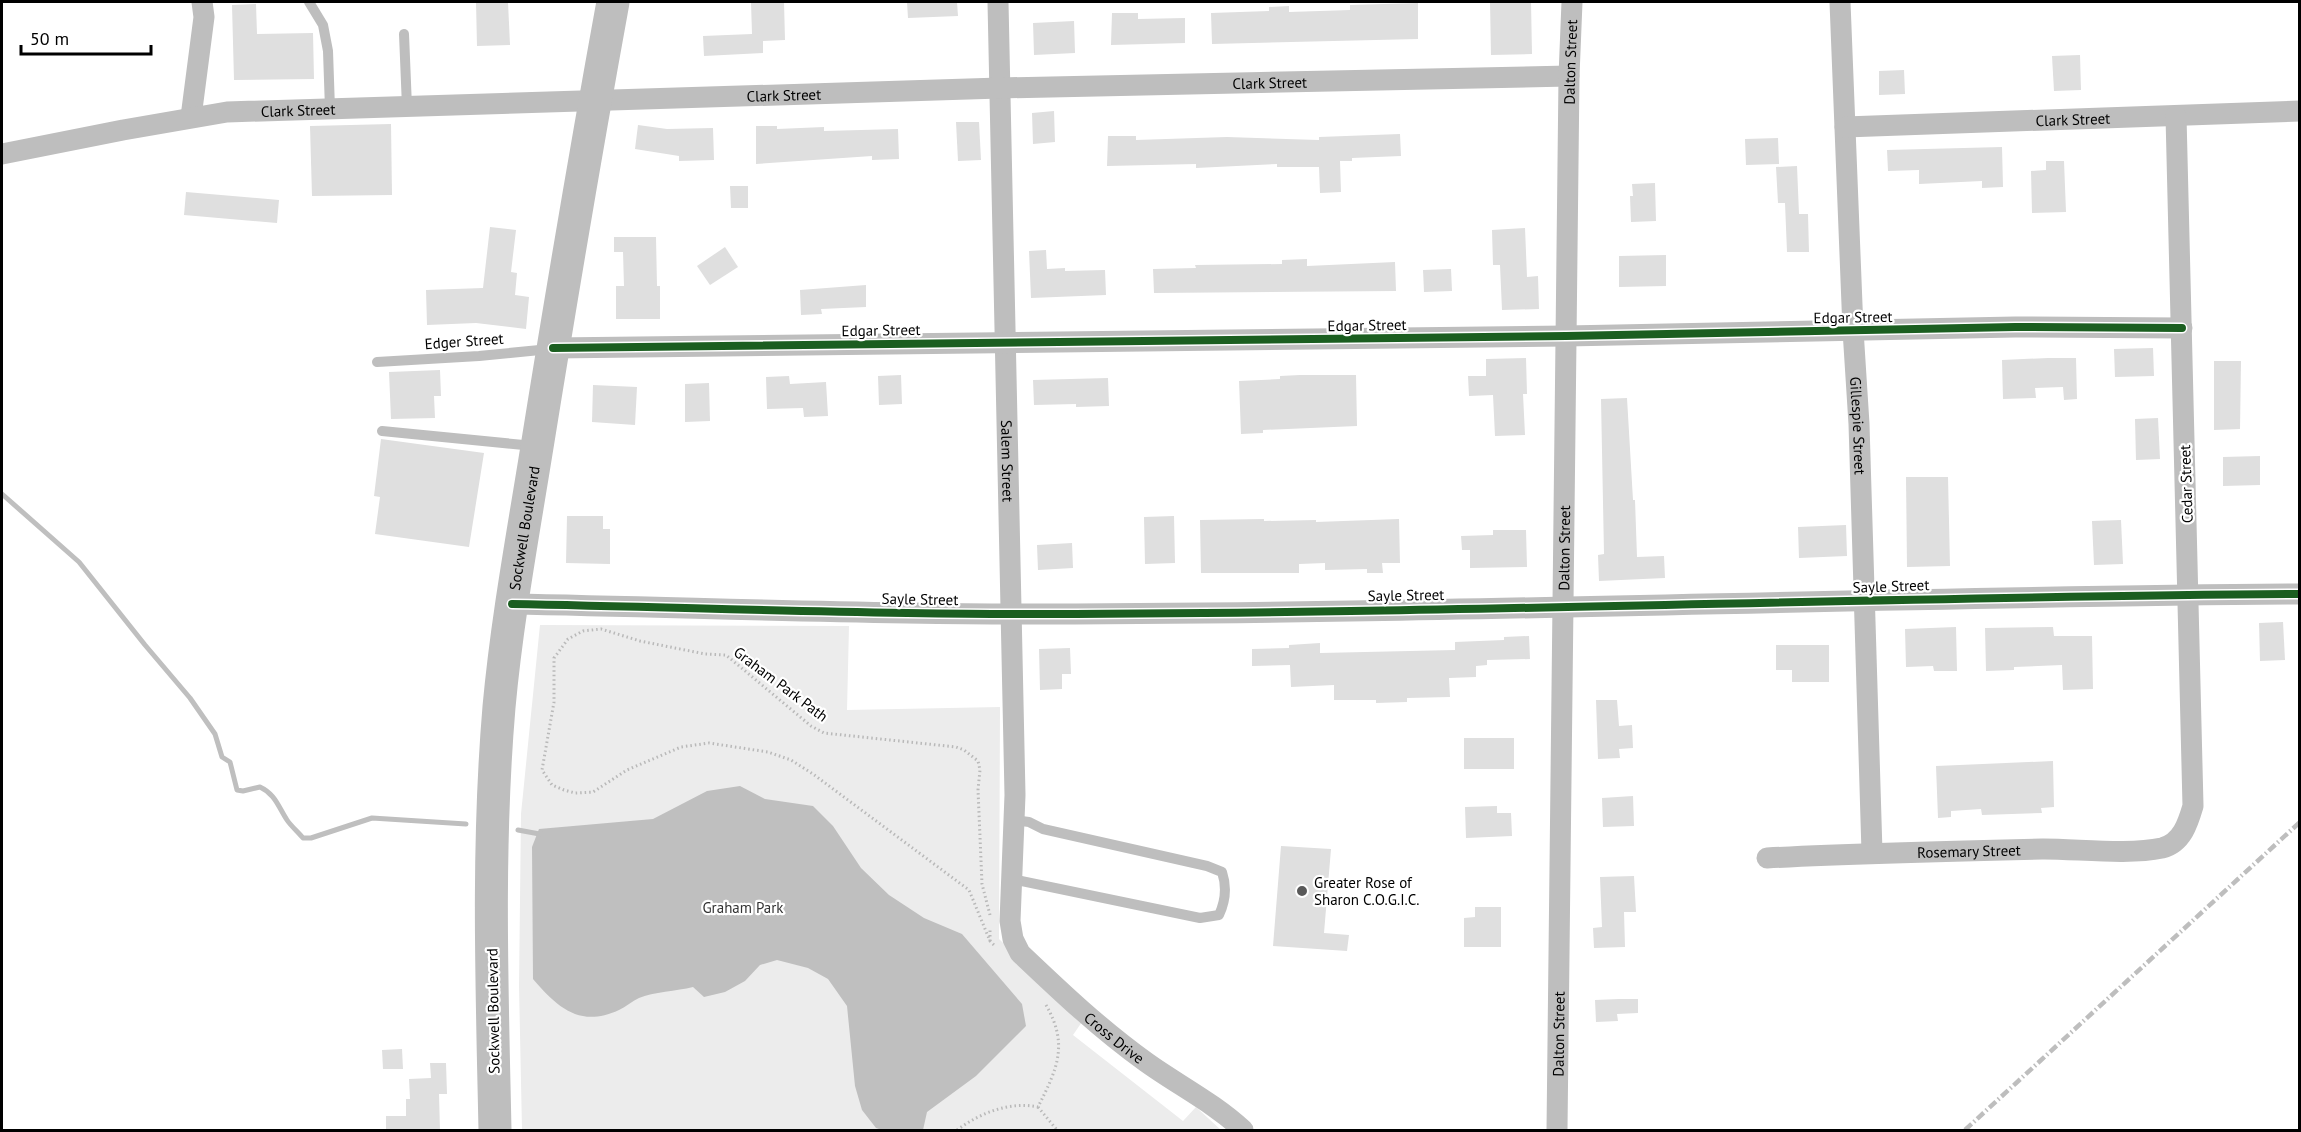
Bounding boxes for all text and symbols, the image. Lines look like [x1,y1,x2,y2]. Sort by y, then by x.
scale bar [21,18,152,56]
street label: Dalton Street [1559,19,1581,105]
text: 50 m [30,27,69,50]
street label: Clark Street [1232,72,1307,93]
street label: Clark Street [746,84,821,105]
street label: Clark Street [260,99,336,120]
street label: Clark Street [2035,108,2110,130]
street label: Edgar Street [1813,307,1893,327]
street label: Edgar Street [1327,315,1407,335]
street label: Edgar Street [841,320,921,340]
street label: Edger Street [424,329,504,353]
street label: Gillespie Street [1846,376,1870,475]
street label: Salem Street [997,420,1018,502]
street label: Cedar Street [2175,444,2197,524]
street label: Sockwell Boulevard [504,464,543,591]
street label: Dalton Street [1554,505,1574,591]
street label: Sayle Street [1852,575,1930,597]
street label: Sayle Street [1367,585,1445,605]
street label: Sayle Street [881,589,959,609]
street label: Graham Park Path [730,642,832,726]
street label: Rosemary Street [1917,840,2021,862]
place label: Greater Rose of Sharon C.O.G.I.C. [1314,873,1420,909]
marker: Greater Rose of Sharon C.O.G.I.C. [1295,884,1309,898]
park label: Graham Park [702,898,784,917]
street label: Sockwell Boulevard [482,948,504,1074]
street label: Dalton Street [1548,991,1568,1077]
street label: Cross Drive [1081,1008,1148,1067]

